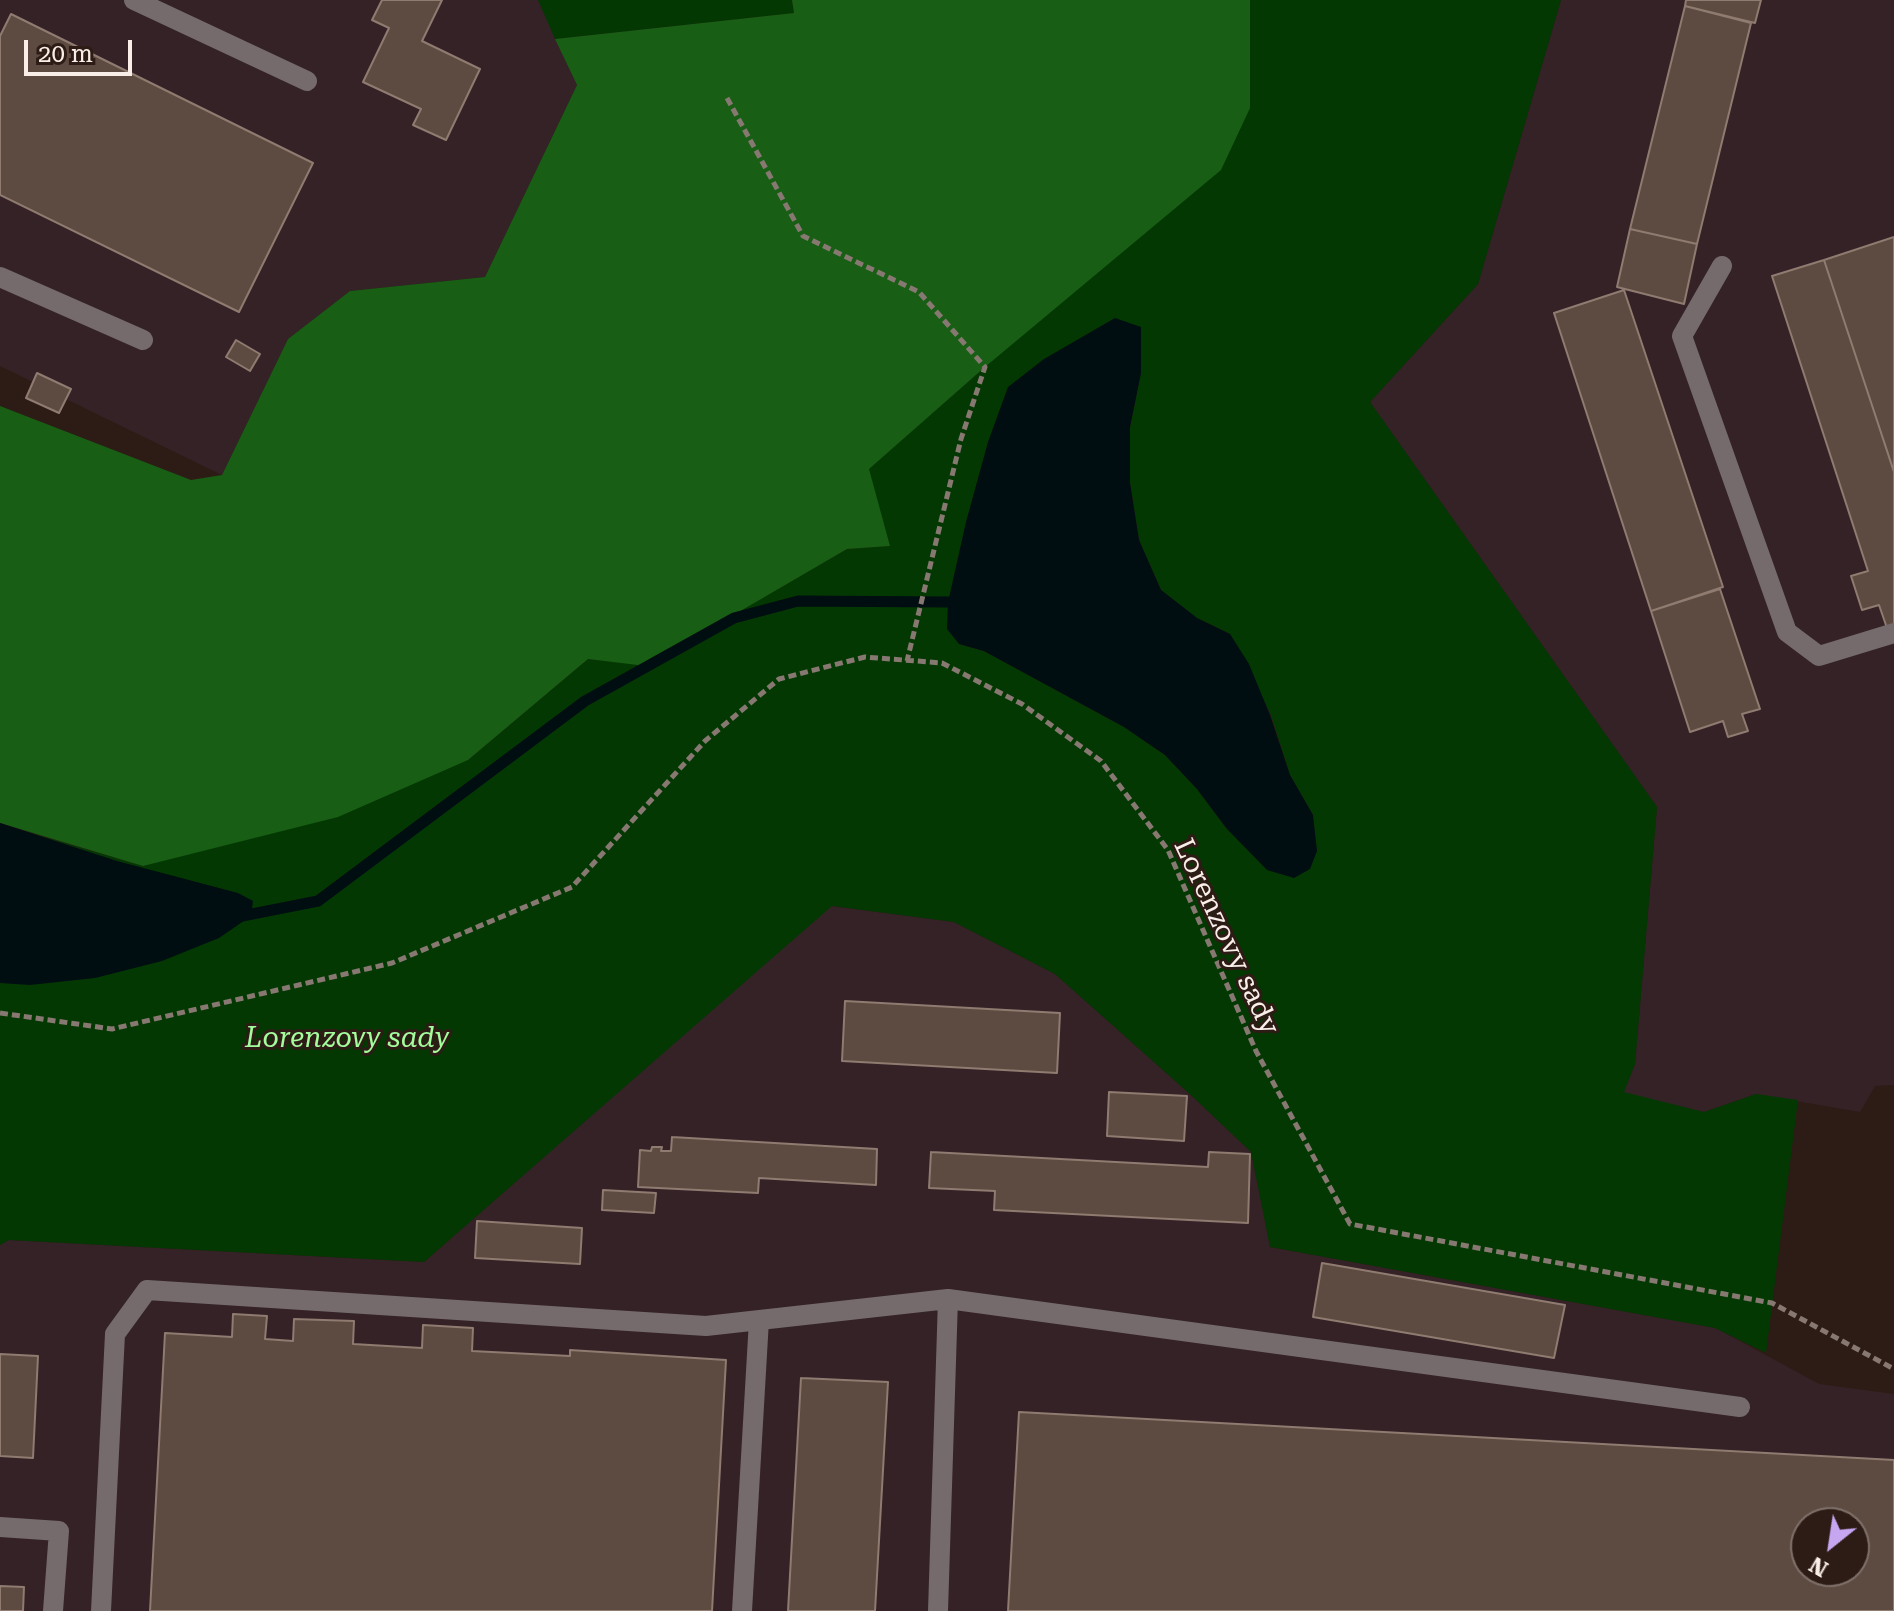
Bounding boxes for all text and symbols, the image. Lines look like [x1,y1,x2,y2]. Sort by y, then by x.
scale bar [28,24,136,74]
text: 20 m [38,40,93,68]
street label: Lorenzovy sady [1166,834,1286,1040]
park label: Lorenzovy sady [245,1022,449,1056]
north arrow [1790,1507,1870,1587]
text: N [1805,1551,1832,1582]

